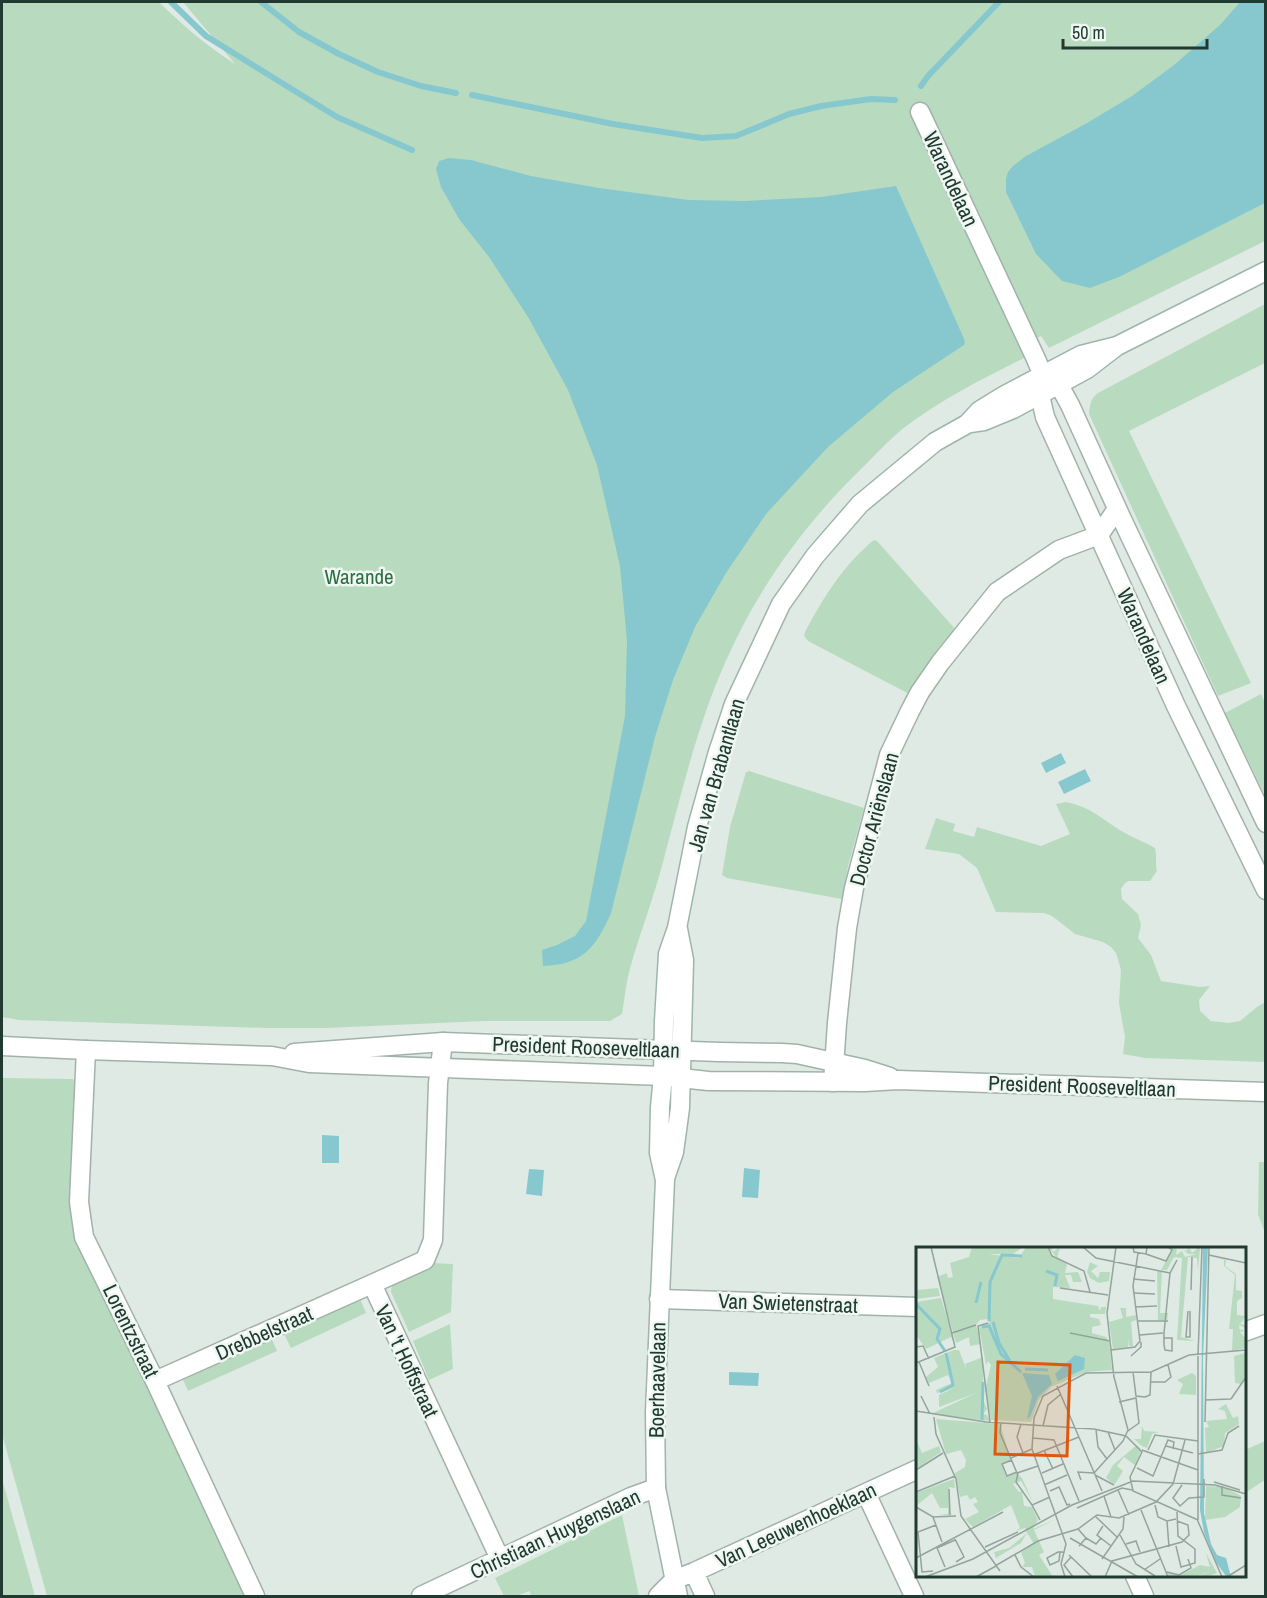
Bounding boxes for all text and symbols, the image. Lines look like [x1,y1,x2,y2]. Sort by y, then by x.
scale bar [1063,12,1207,50]
text: 50 m [1072,20,1105,45]
street label: Warandelaan [916,127,986,231]
park label: Warande [324,562,394,591]
street label: Warandelaan [1110,584,1178,688]
street label: Jan van Brabantlaan [680,695,752,855]
street label: Doctor Ariënslaan [842,749,906,889]
street label: President Rooseveltlaan [492,1029,680,1065]
street label: President Rooseveltlaan [988,1068,1176,1104]
inset map [916,1247,1246,1577]
street label: Lorentzstraat [96,1279,166,1383]
street label: Van Swietenstraat [718,1286,858,1320]
street label: Drebbelstraat [211,1299,317,1367]
street label: Van 't Hoffstraat [368,1300,446,1422]
street label: Boerhaavelaan [641,1322,673,1438]
street label: Van Leeuwenhoeklaan [711,1475,881,1575]
street label: Christiaan Huygenslaan [465,1482,645,1586]

